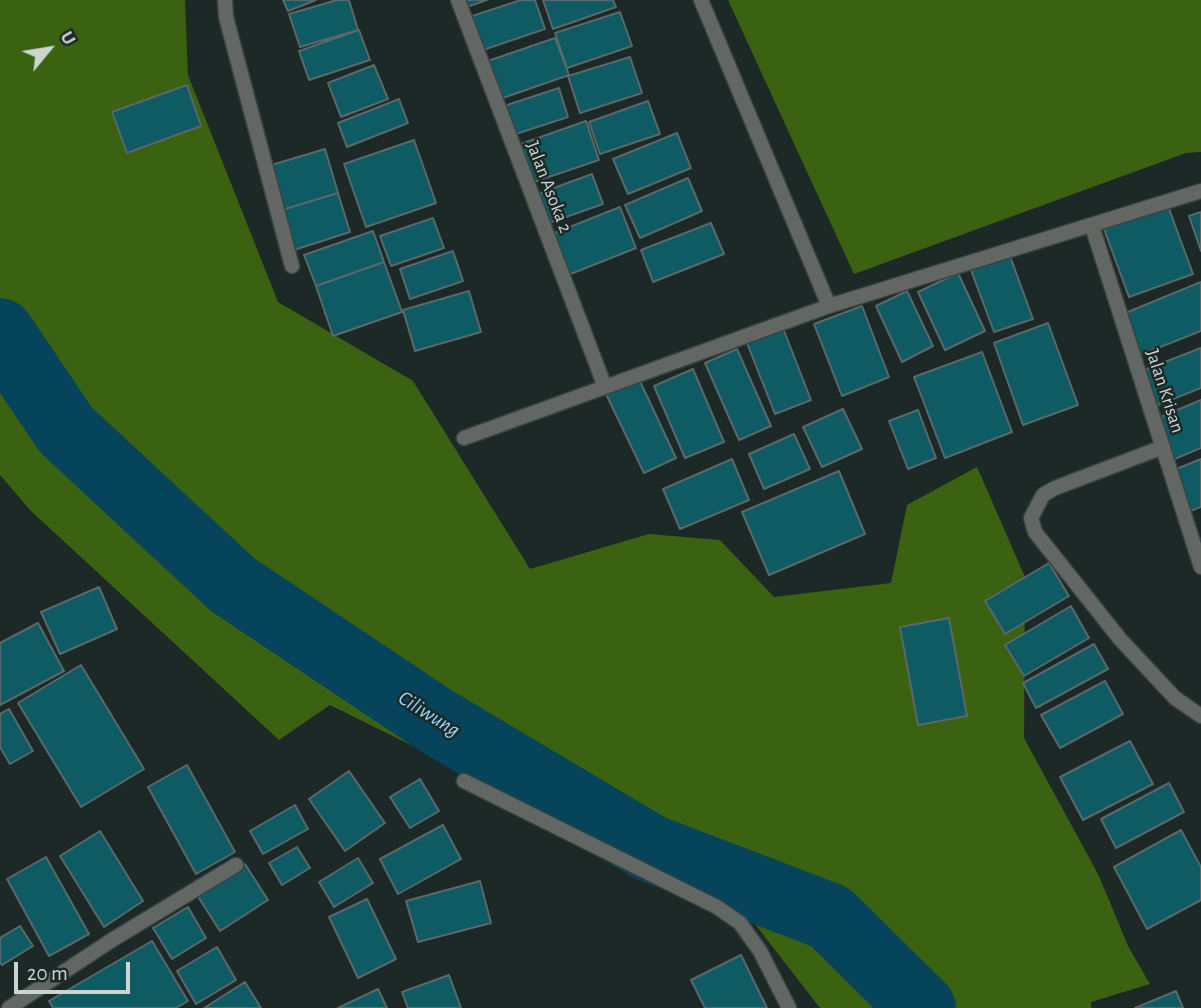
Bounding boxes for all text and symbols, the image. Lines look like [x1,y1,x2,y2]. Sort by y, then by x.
north arrow [14,14,84,84]
text: U [56,28,79,48]
street label: Jalan Asoka 2 [521,138,577,236]
street label: Jalan Krisan [1141,346,1189,436]
water label: Ciliwung [393,685,465,743]
scale bar [18,948,133,992]
text: 20 m [27,963,68,984]

